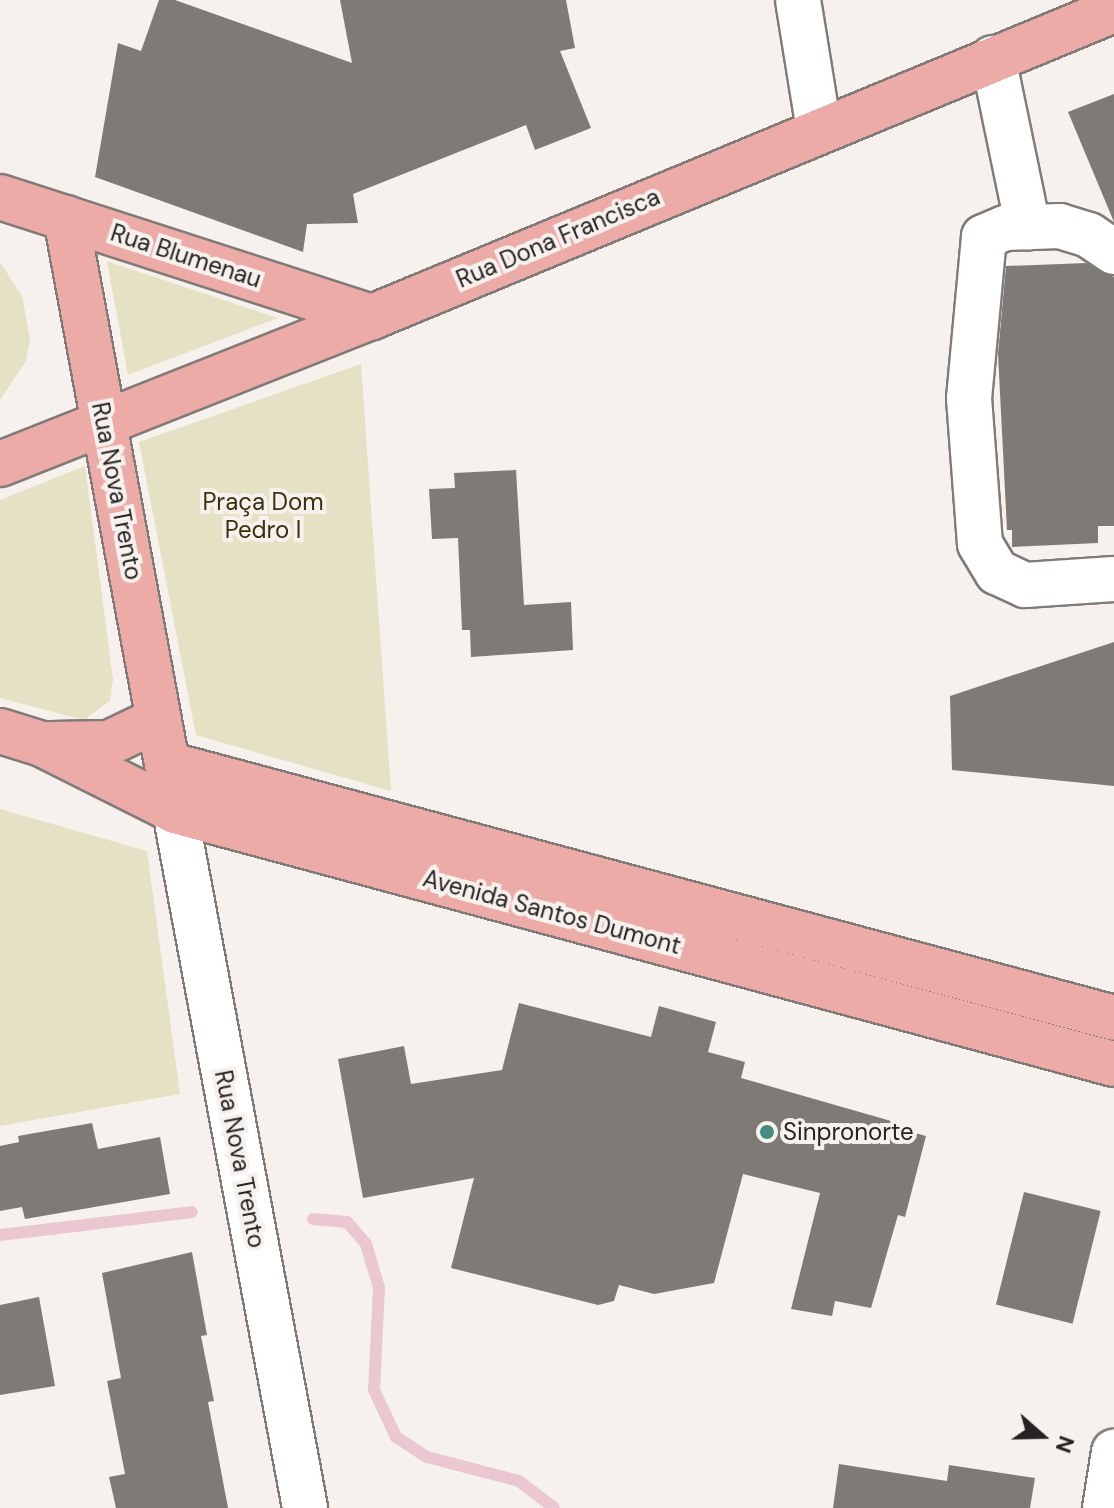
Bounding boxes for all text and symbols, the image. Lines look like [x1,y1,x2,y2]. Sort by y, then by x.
street label: Rua Dona Francisca [452,182,664,294]
street label: Rua Blumenau [107,218,265,294]
street label: Rua Nova Trento [86,400,148,582]
park label: Praça Dom Pedro I [202,488,324,544]
street label: Avenida Santos Dumont [420,864,684,960]
street label: Rua Nova Trento [209,1068,271,1250]
place label: Sinpronorte [783,1118,914,1146]
marker: Sinpronorte [758,1123,776,1141]
north arrow [1002,1396,1082,1476]
text: N [1049,1432,1081,1457]

